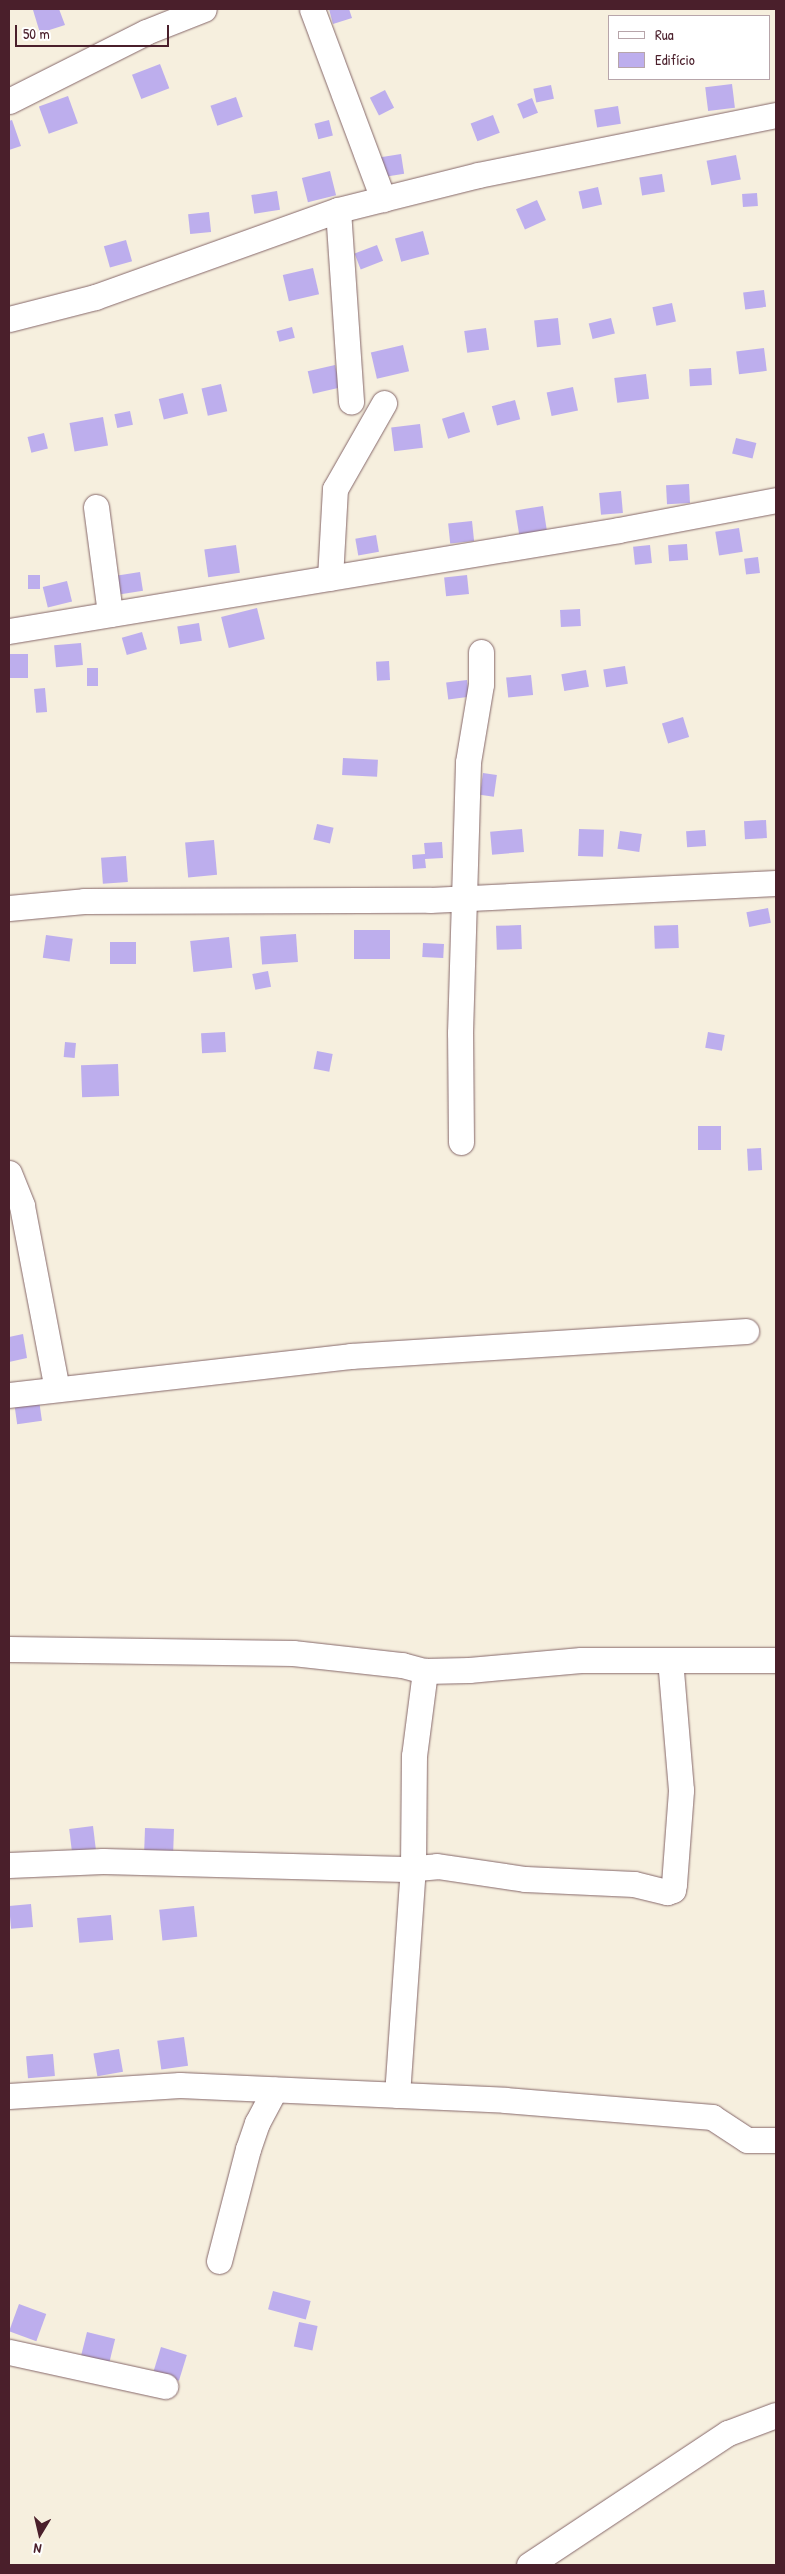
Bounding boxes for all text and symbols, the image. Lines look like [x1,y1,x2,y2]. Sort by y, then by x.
scale bar [18,15,171,47]
legend [608,15,770,80]
text: 50 m [23,23,50,44]
text: Rua [655,24,674,45]
text: Edifício [655,49,695,70]
north arrow [15,2509,65,2559]
text: N [32,2539,43,2559]

